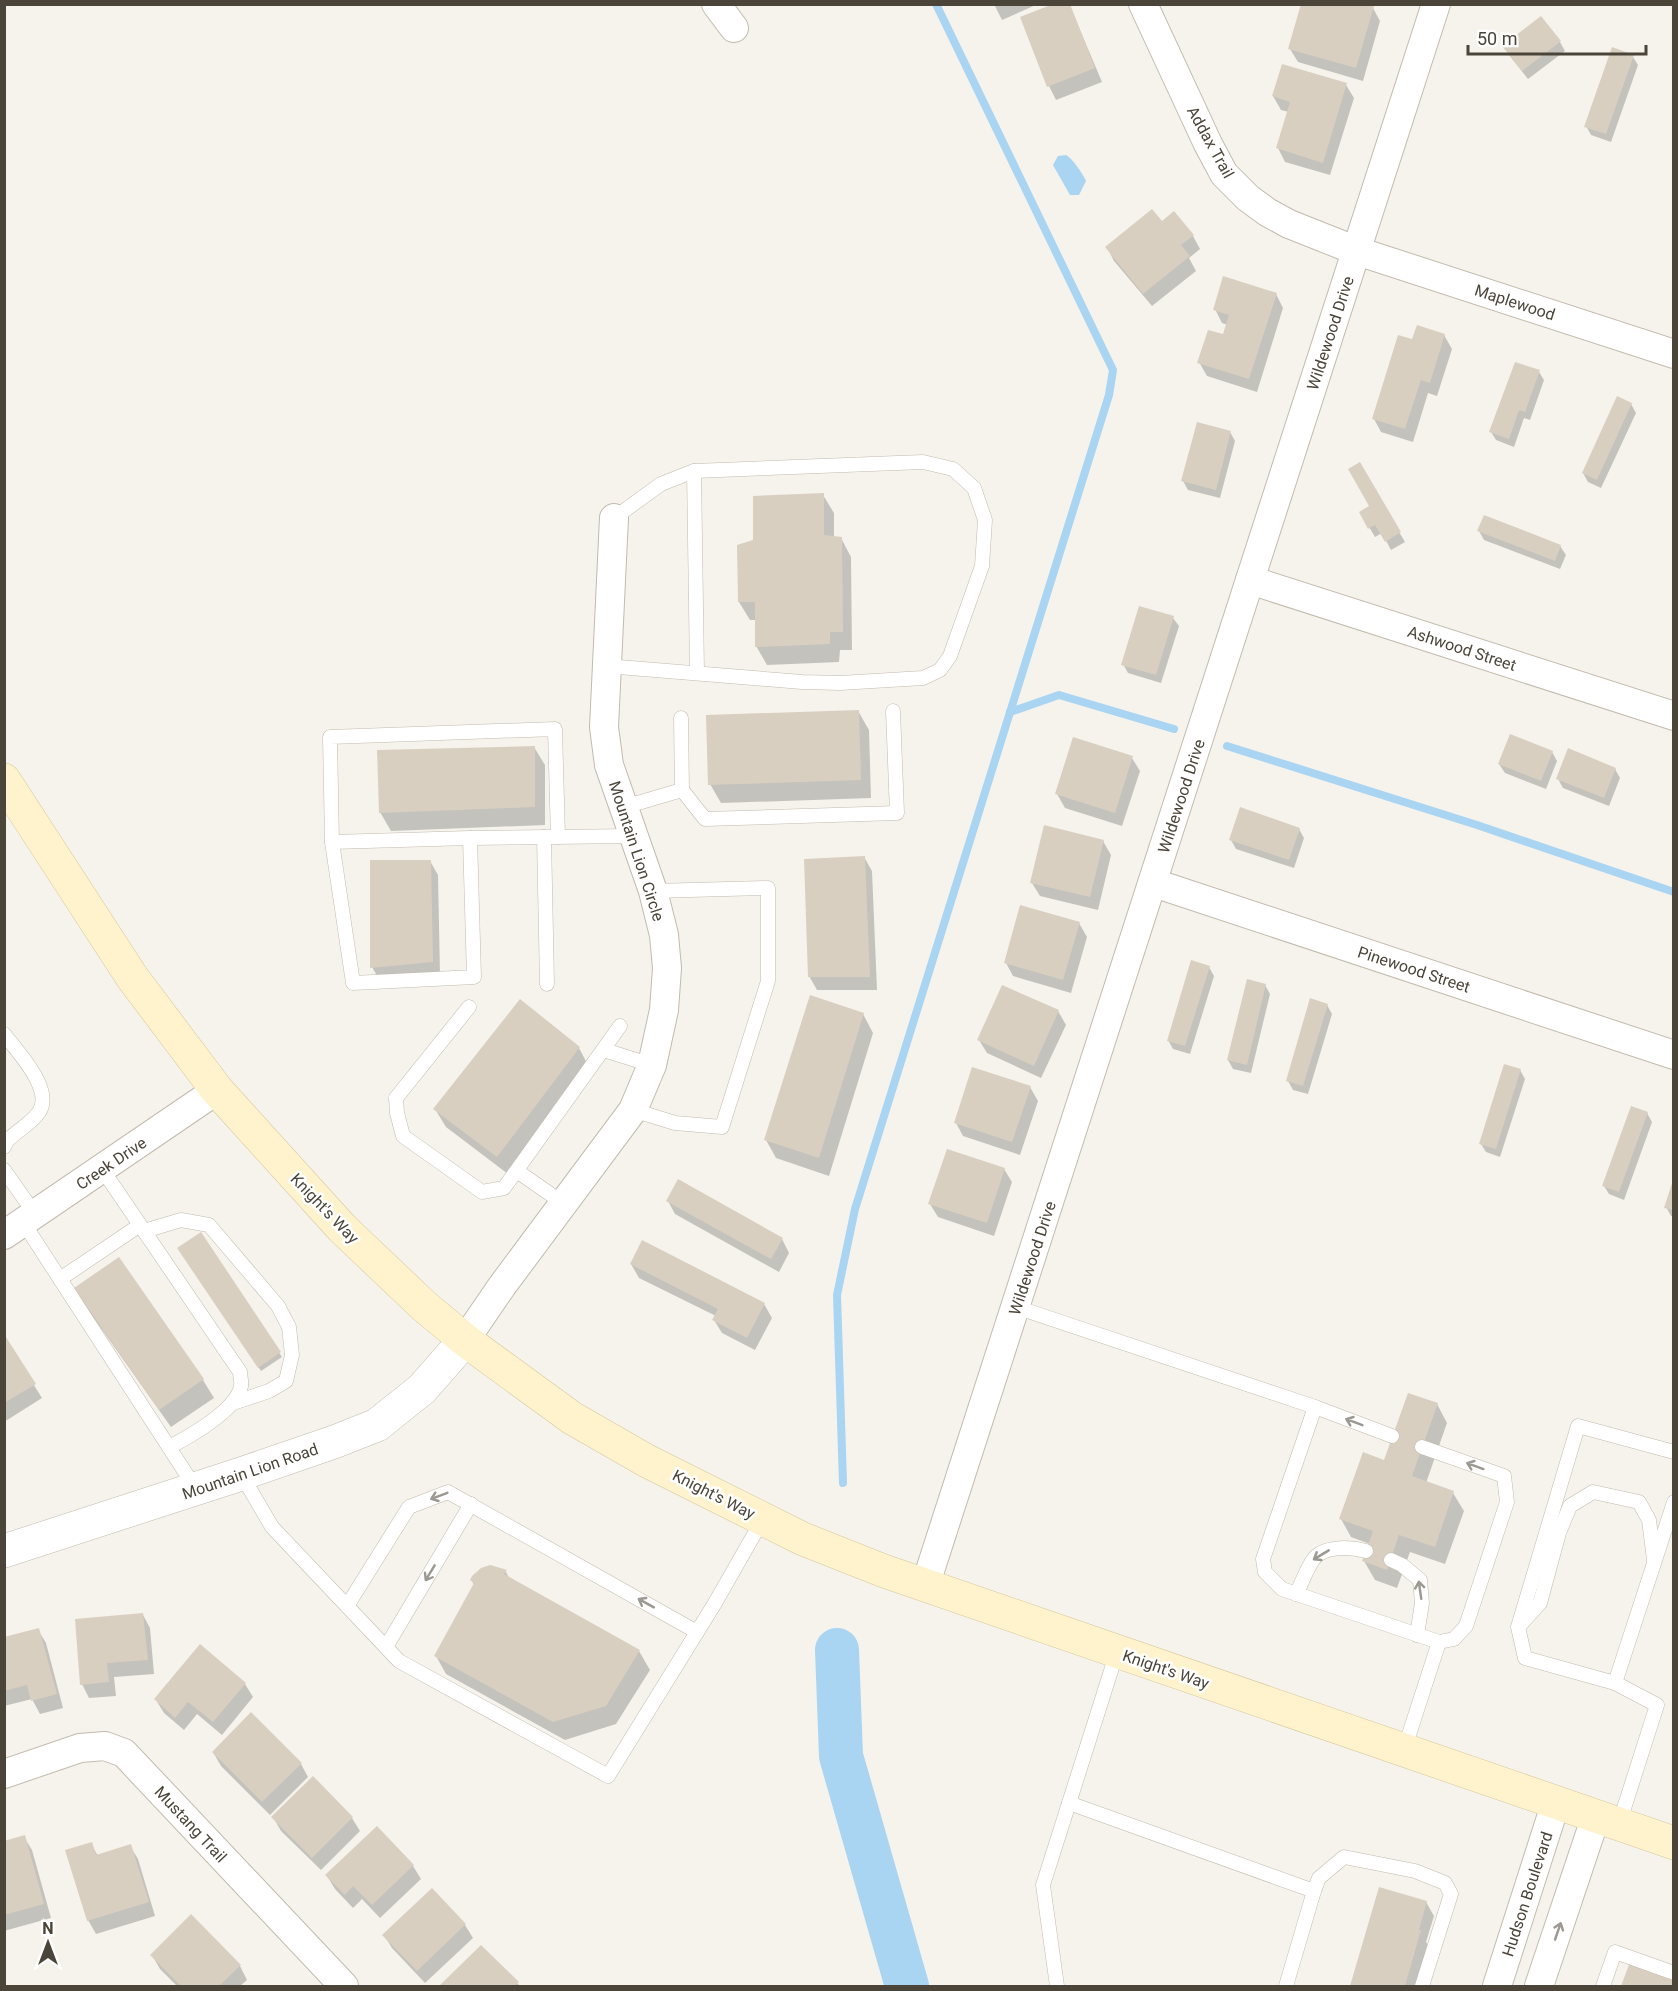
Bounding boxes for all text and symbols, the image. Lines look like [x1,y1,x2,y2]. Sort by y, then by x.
scale bar [1468,18,1646,56]
text: 50 m [1477,28,1517,49]
street label: Addax Trail [1183,103,1238,182]
street label: Wildewood Drive [1303,274,1358,393]
street label: Maplewood [1472,281,1557,324]
street label: Ashwood Street [1405,622,1519,675]
street label: Wildewood Drive [1154,737,1209,856]
street label: Mountain Lion Circle [605,779,668,924]
street label: Pinewood Street [1355,942,1472,997]
street label: Creek Drive [73,1133,150,1194]
street label: Knight's Way [287,1169,363,1248]
street label: Wildewood Drive [1005,1199,1060,1318]
one-way arrow [1345,1416,1364,1427]
street label: Mountain Lion Road [180,1439,321,1504]
one-way arrow [1466,1459,1485,1470]
street label: Knight's Way [669,1466,759,1524]
one-way arrow [430,1491,448,1502]
one-way arrow [1313,1549,1330,1561]
one-way arrow [424,1564,436,1581]
one-way arrow [1415,1581,1426,1600]
one-way arrow [637,1597,654,1609]
street label: Knight's Way [1120,1646,1212,1693]
street label: Mustang Trail [151,1782,231,1866]
street label: Hudson Boulevard [1498,1829,1557,1959]
north arrow [18,1913,78,1973]
text: N [42,1919,54,1938]
one-way arrow [1553,1922,1564,1941]

